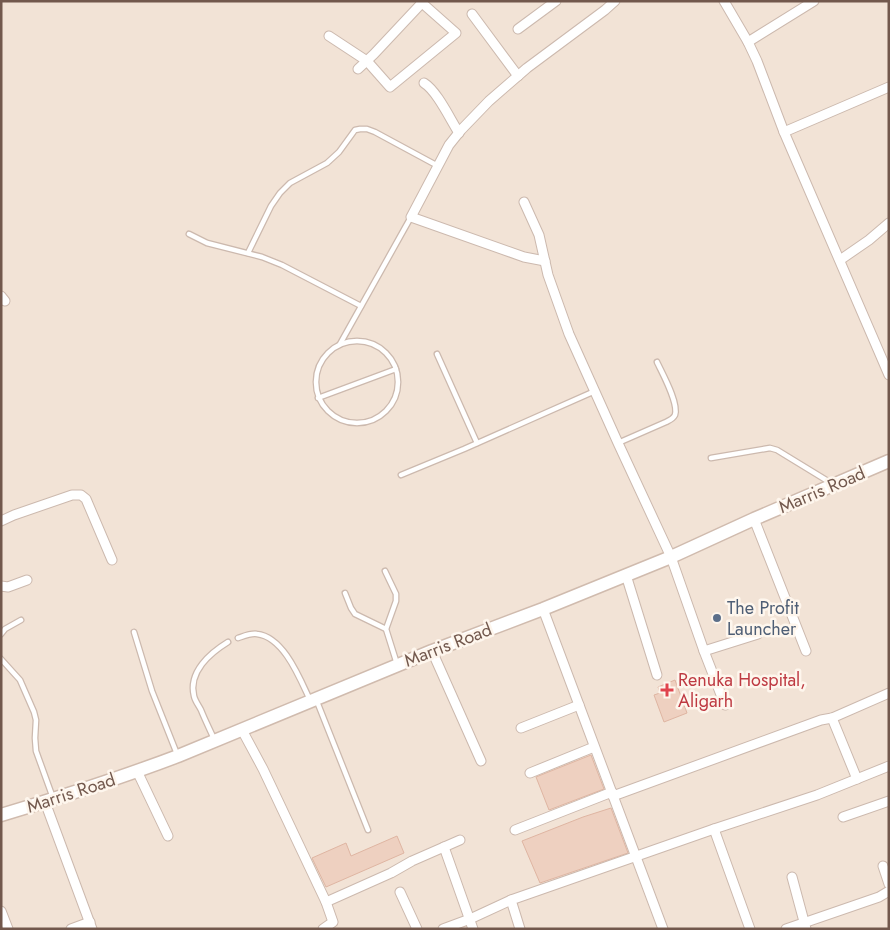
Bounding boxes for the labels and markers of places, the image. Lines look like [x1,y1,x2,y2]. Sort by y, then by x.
place label: The Profit Launcher [727,595,800,642]
marker: The Profit Launcher [711,612,723,624]
place label: Renuka Hospital, Aligarh [678,667,806,714]
marker: Renuka Hospital, Aligarh [660,683,674,697]

